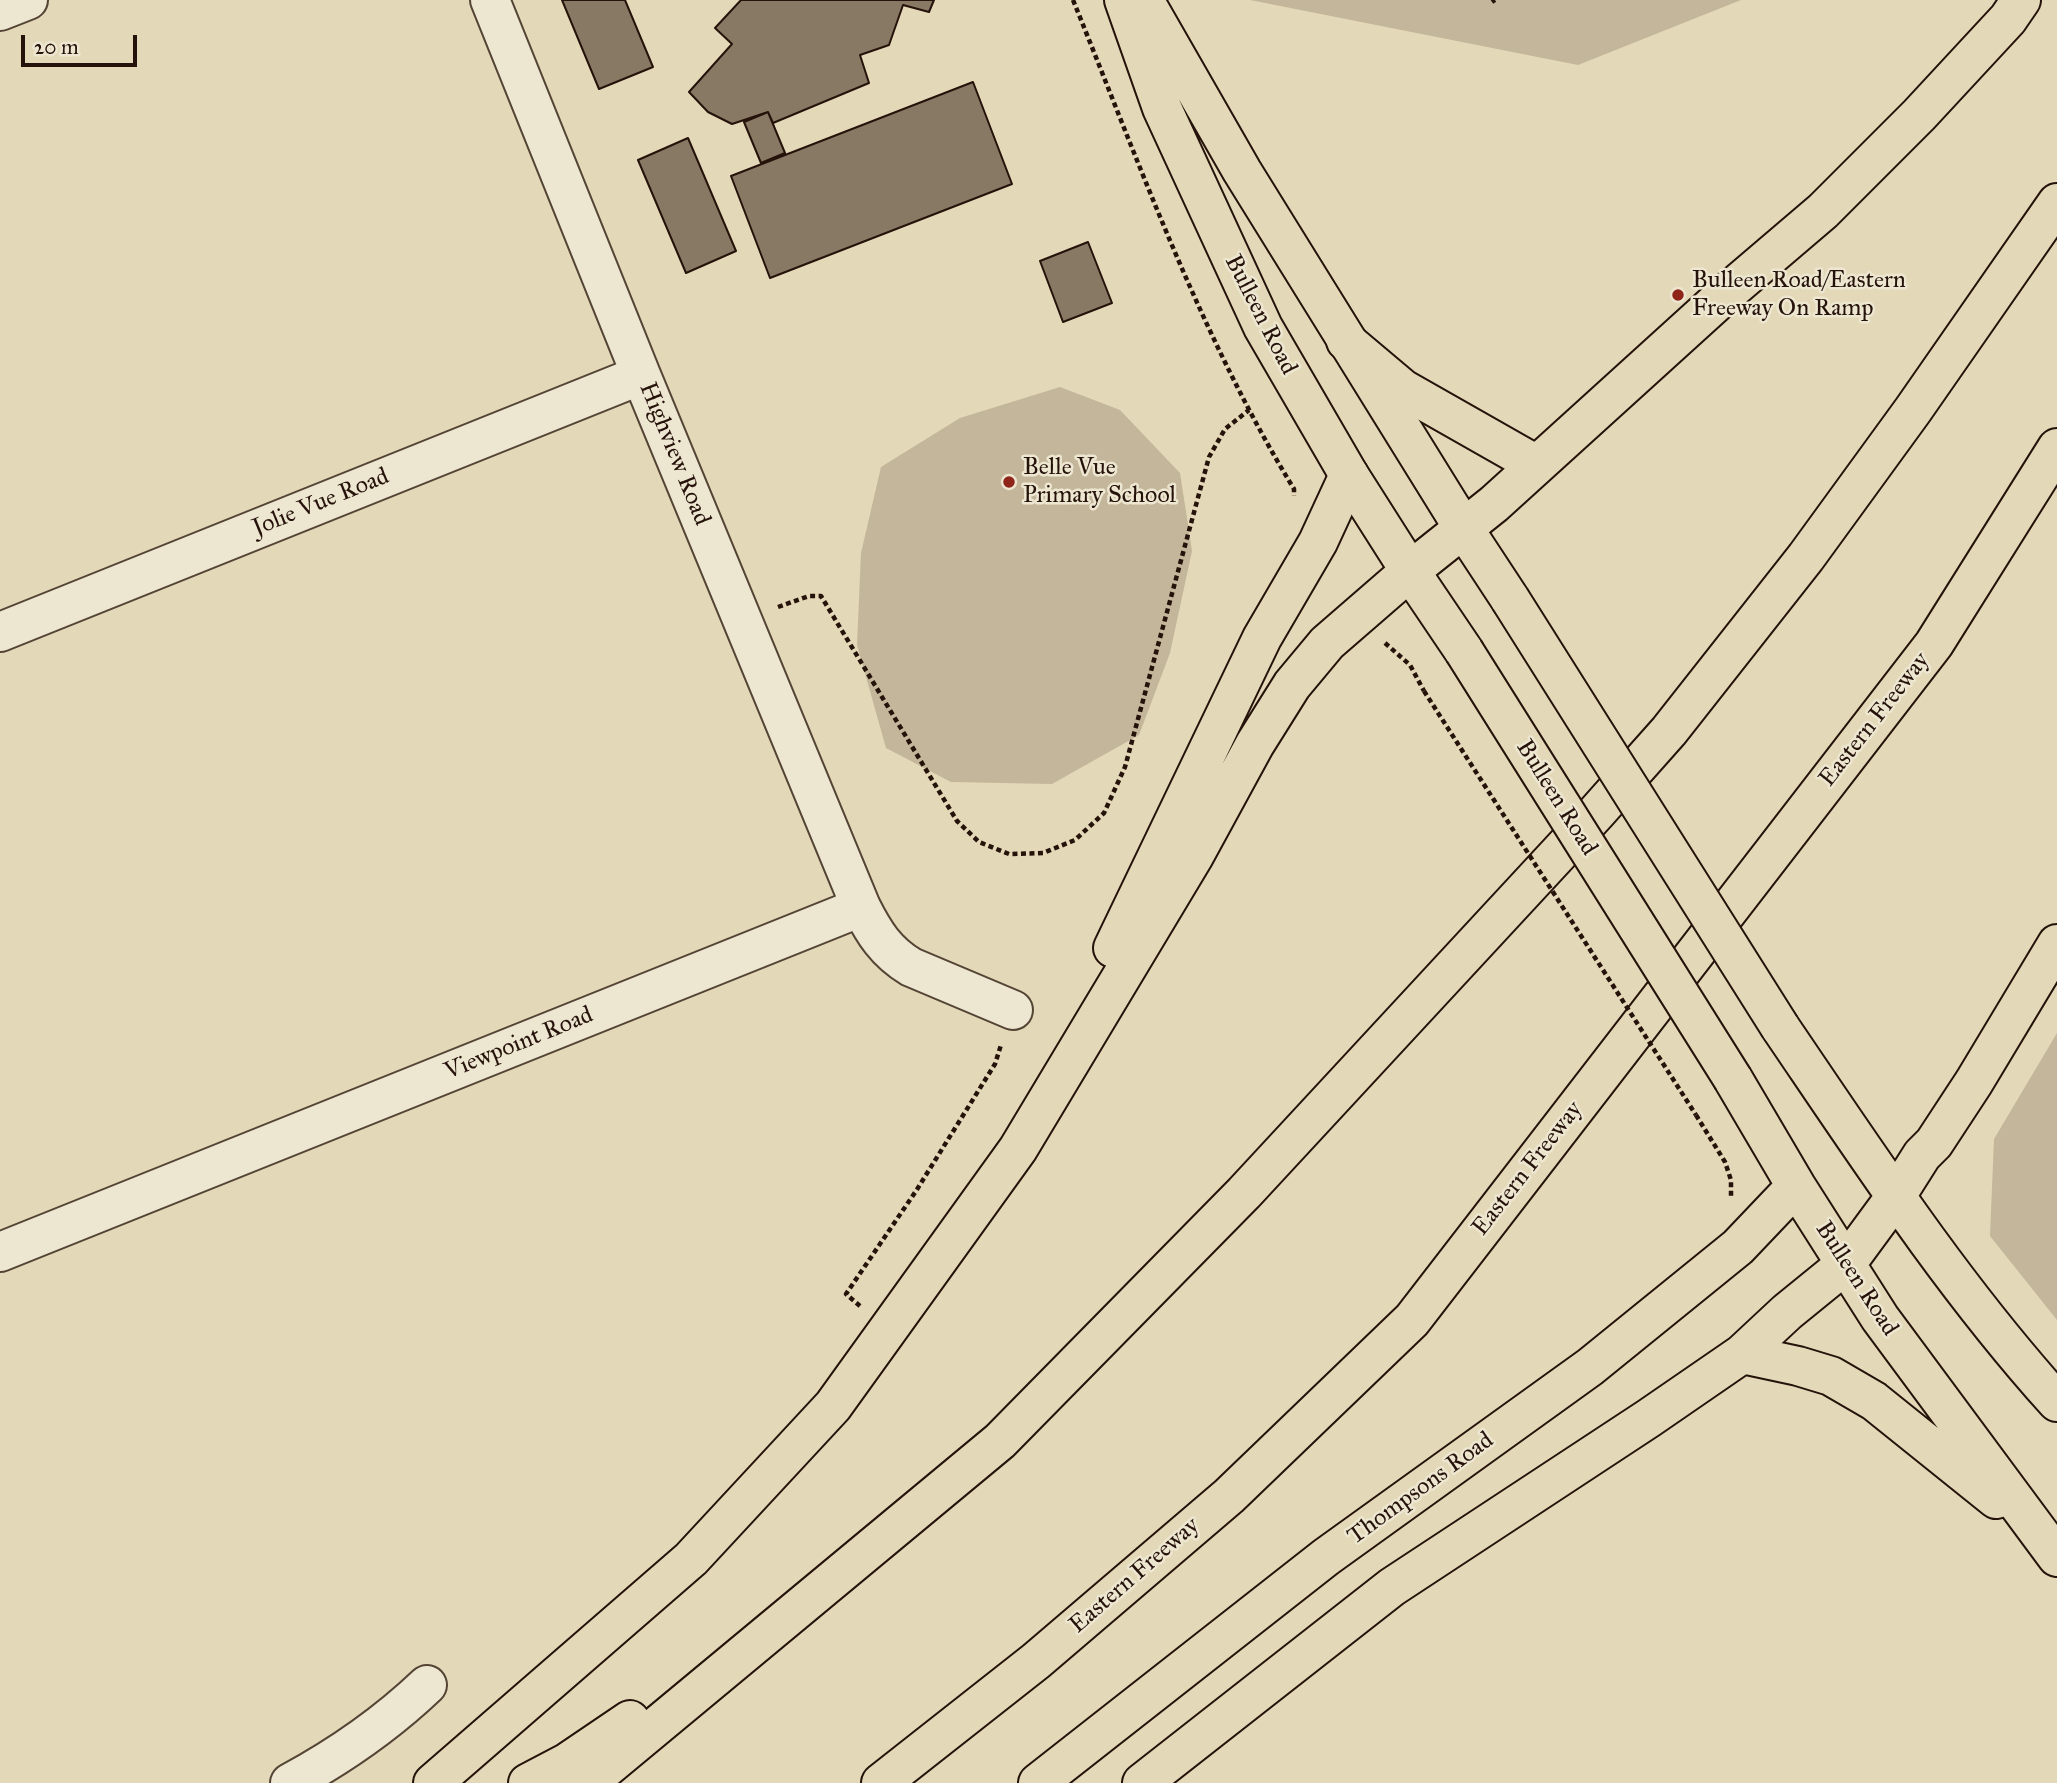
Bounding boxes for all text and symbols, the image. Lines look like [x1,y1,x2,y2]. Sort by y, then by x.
scale bar [24,21,140,65]
text: 20 m [34,34,79,60]
street label: Bulleen Road [1217,250,1303,380]
place label: Bulleen Road/Eastern Freeway On Ramp [1692,267,1906,323]
marker: Bulleen Road/Eastern Freeway On Ramp [1670,287,1686,303]
street label: Highview Road [632,378,716,530]
place label: Belle Vue Primary School [1023,454,1176,510]
street label: Jolie Vue Road [249,463,393,543]
marker: Belle Vue Primary School [1001,474,1017,490]
street label: Eastern Freeway [1814,647,1936,793]
street label: Bulleen Road [1509,735,1603,861]
street label: Viewpoint Road [441,1001,597,1087]
street label: Eastern Freeway [1467,1096,1589,1242]
street label: Bulleen Road [1808,1216,1904,1342]
street label: Thompsons Road [1342,1426,1500,1552]
street label: Eastern Freeway [1064,1512,1206,1640]

